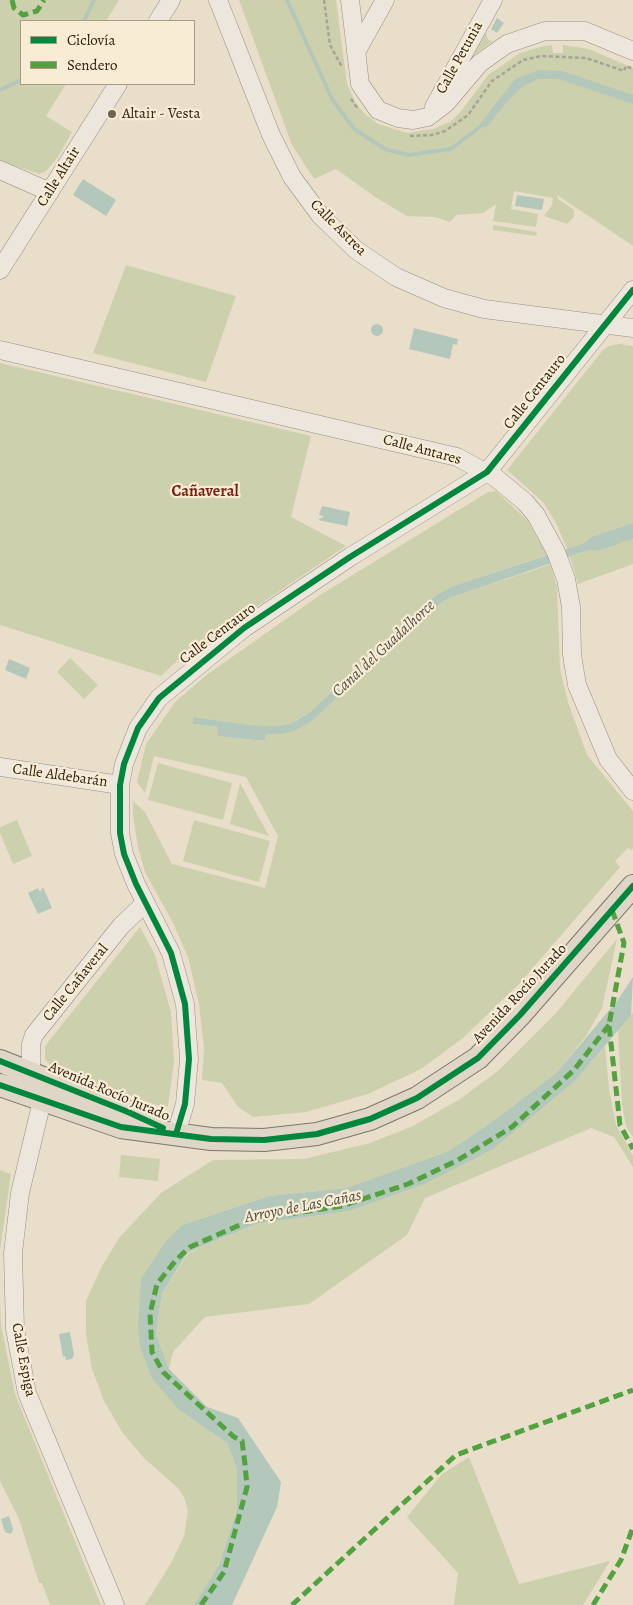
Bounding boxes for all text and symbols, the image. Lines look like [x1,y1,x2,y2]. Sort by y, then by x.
street label: Calle Petunia [433,19,487,97]
legend [20,20,195,85]
text: Ciclovía [67,30,115,50]
text: Sendero [67,55,117,75]
place label: Altair - Vesta [122,105,200,123]
marker: Altair - Vesta [106,108,118,120]
street label: Calle Altair [34,144,84,210]
street label: Calle Astrea [306,196,370,260]
street label: Calle Centauro [500,351,570,433]
street label: Calle Antares [381,431,463,469]
district label: Cañaveral [171,482,239,502]
water label: Canal del Guadalhorce [329,597,439,701]
street label: Calle Centauro [176,600,260,668]
street label: Calle Aldebarán [11,760,109,792]
street label: Avenida Rocío Jurado [469,940,571,1048]
street label: Calle Cañaveral [39,941,113,1025]
street label: Avenida Rocío Jurado [46,1058,172,1126]
water label: Arroyo de Las Cañas [243,1186,363,1228]
street label: Calle Espiga [7,1322,39,1398]

